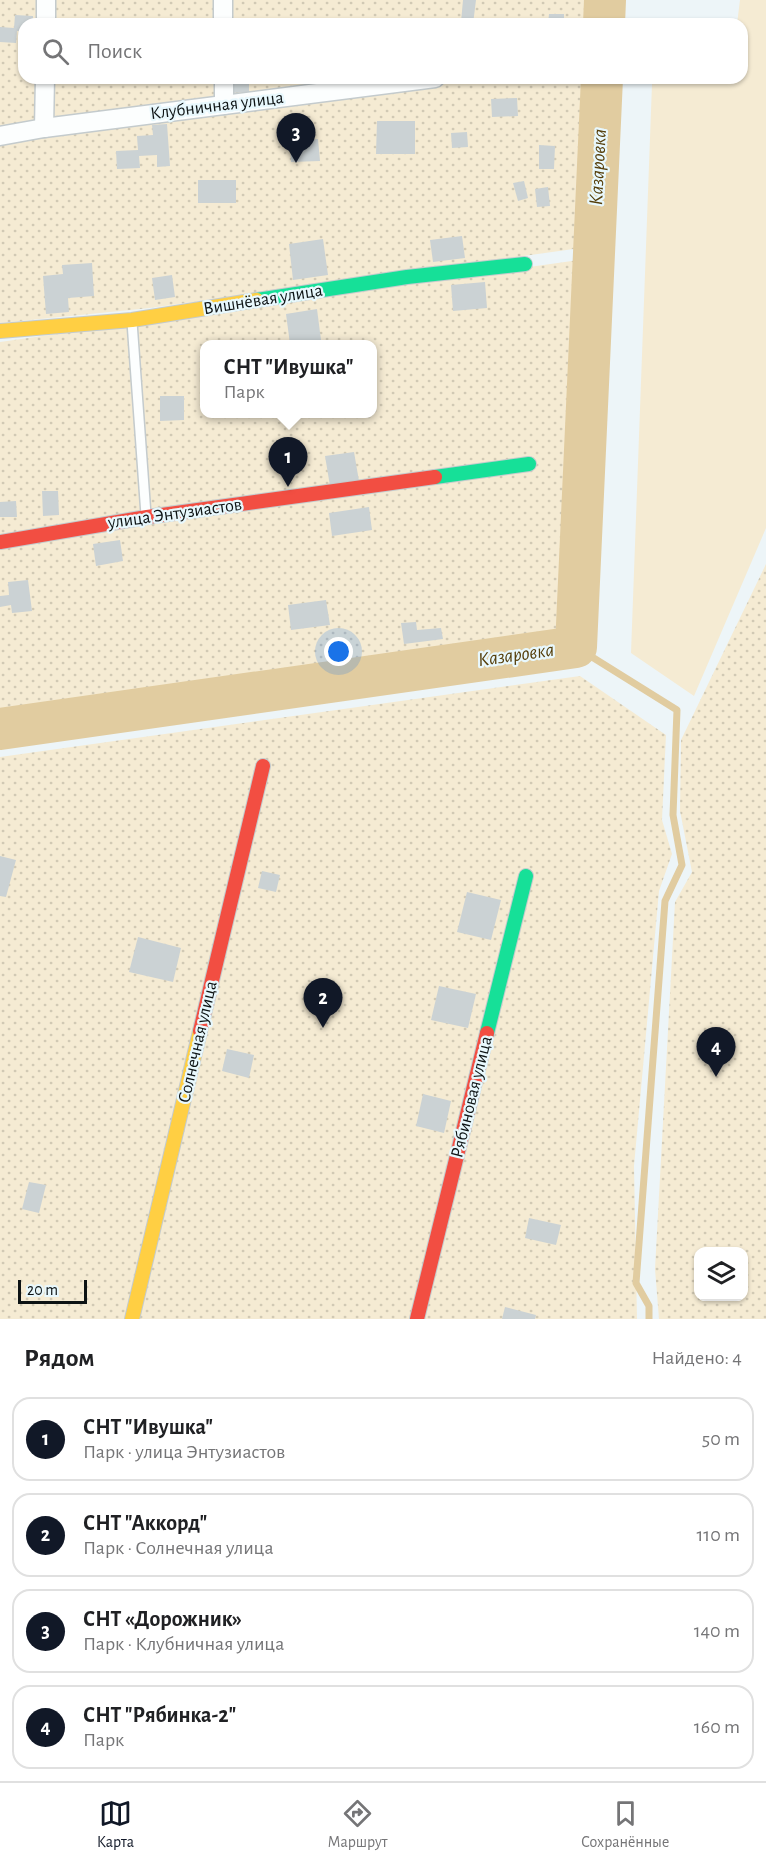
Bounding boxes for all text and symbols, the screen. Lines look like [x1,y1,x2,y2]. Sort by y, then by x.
search box [18,18,748,84]
icon: search [39,35,72,68]
text: Поиск [87,40,142,62]
street label: Клубничная улица [149,88,285,123]
pin: 3 [276,114,316,163]
water label: Казаровка [586,128,610,206]
street label: Вишнёвая улица [202,282,324,318]
popup [200,340,377,418]
text: СНТ "Ивушка" [224,356,353,378]
text: Парк [224,382,265,402]
pin: 1 [268,438,308,487]
street label: улица Энтузиастов [106,496,243,532]
your location [324,637,353,666]
water label: Казаровка [477,640,555,670]
pin: 2 [304,978,342,1028]
street label: Солнечная улица [175,979,221,1105]
pin: 4 [696,1028,736,1077]
street label: Рябиновая улица [447,1034,496,1160]
map controls [694,1247,748,1301]
button: layers [694,1247,748,1301]
scale bar [18,1277,87,1304]
text: 20 m [27,1282,58,1298]
text: Рядом [24,1345,95,1371]
text: Найдено: 4 [652,1348,742,1368]
text: СНТ "Ивушка" [83,1416,213,1438]
text: 1 [42,1429,49,1449]
text: 50 m [702,1429,740,1449]
text: Парк · улица Энтузиастов [83,1442,285,1462]
text: СНТ "Аккорд" [83,1512,207,1534]
text: 2 [41,1525,50,1545]
text: 110 m [696,1525,740,1545]
text: Парк · Солнечная улица [83,1538,274,1558]
text: СНТ «Дорожник» [83,1608,242,1630]
text: 3 [41,1621,50,1641]
text: 140 m [694,1621,740,1641]
text: Парк · Клубничная улица [83,1634,284,1654]
text: СНТ "Рябинка-2" [83,1704,236,1726]
text: 4 [40,1717,51,1737]
text: 160 m [694,1717,740,1737]
text: Парк [83,1730,124,1750]
tab: Карта [97,1797,134,1852]
tab: Маршрут [328,1797,388,1852]
tab: Сохранённые [581,1797,669,1852]

